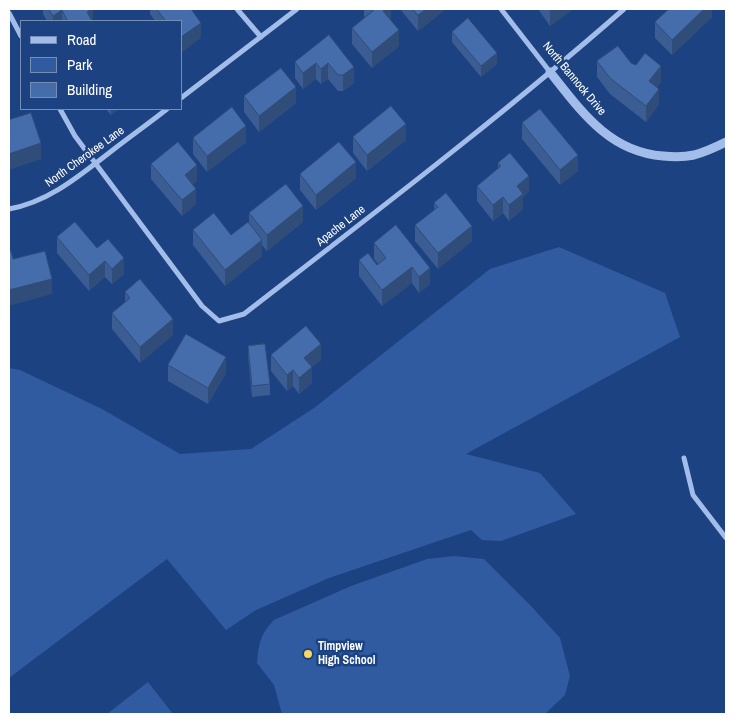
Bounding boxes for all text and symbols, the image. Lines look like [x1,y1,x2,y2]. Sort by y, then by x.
legend [20,20,182,110]
text: Road [67,29,96,50]
street label: North Bannock Drive [539,39,609,119]
text: Park [67,54,92,75]
text: Building [67,79,112,100]
street label: North Cherokee Lane [43,124,127,190]
street label: Apache Lane [314,202,368,250]
place label: Timpview High School [318,640,375,668]
marker: Timpview High School [302,648,314,660]

